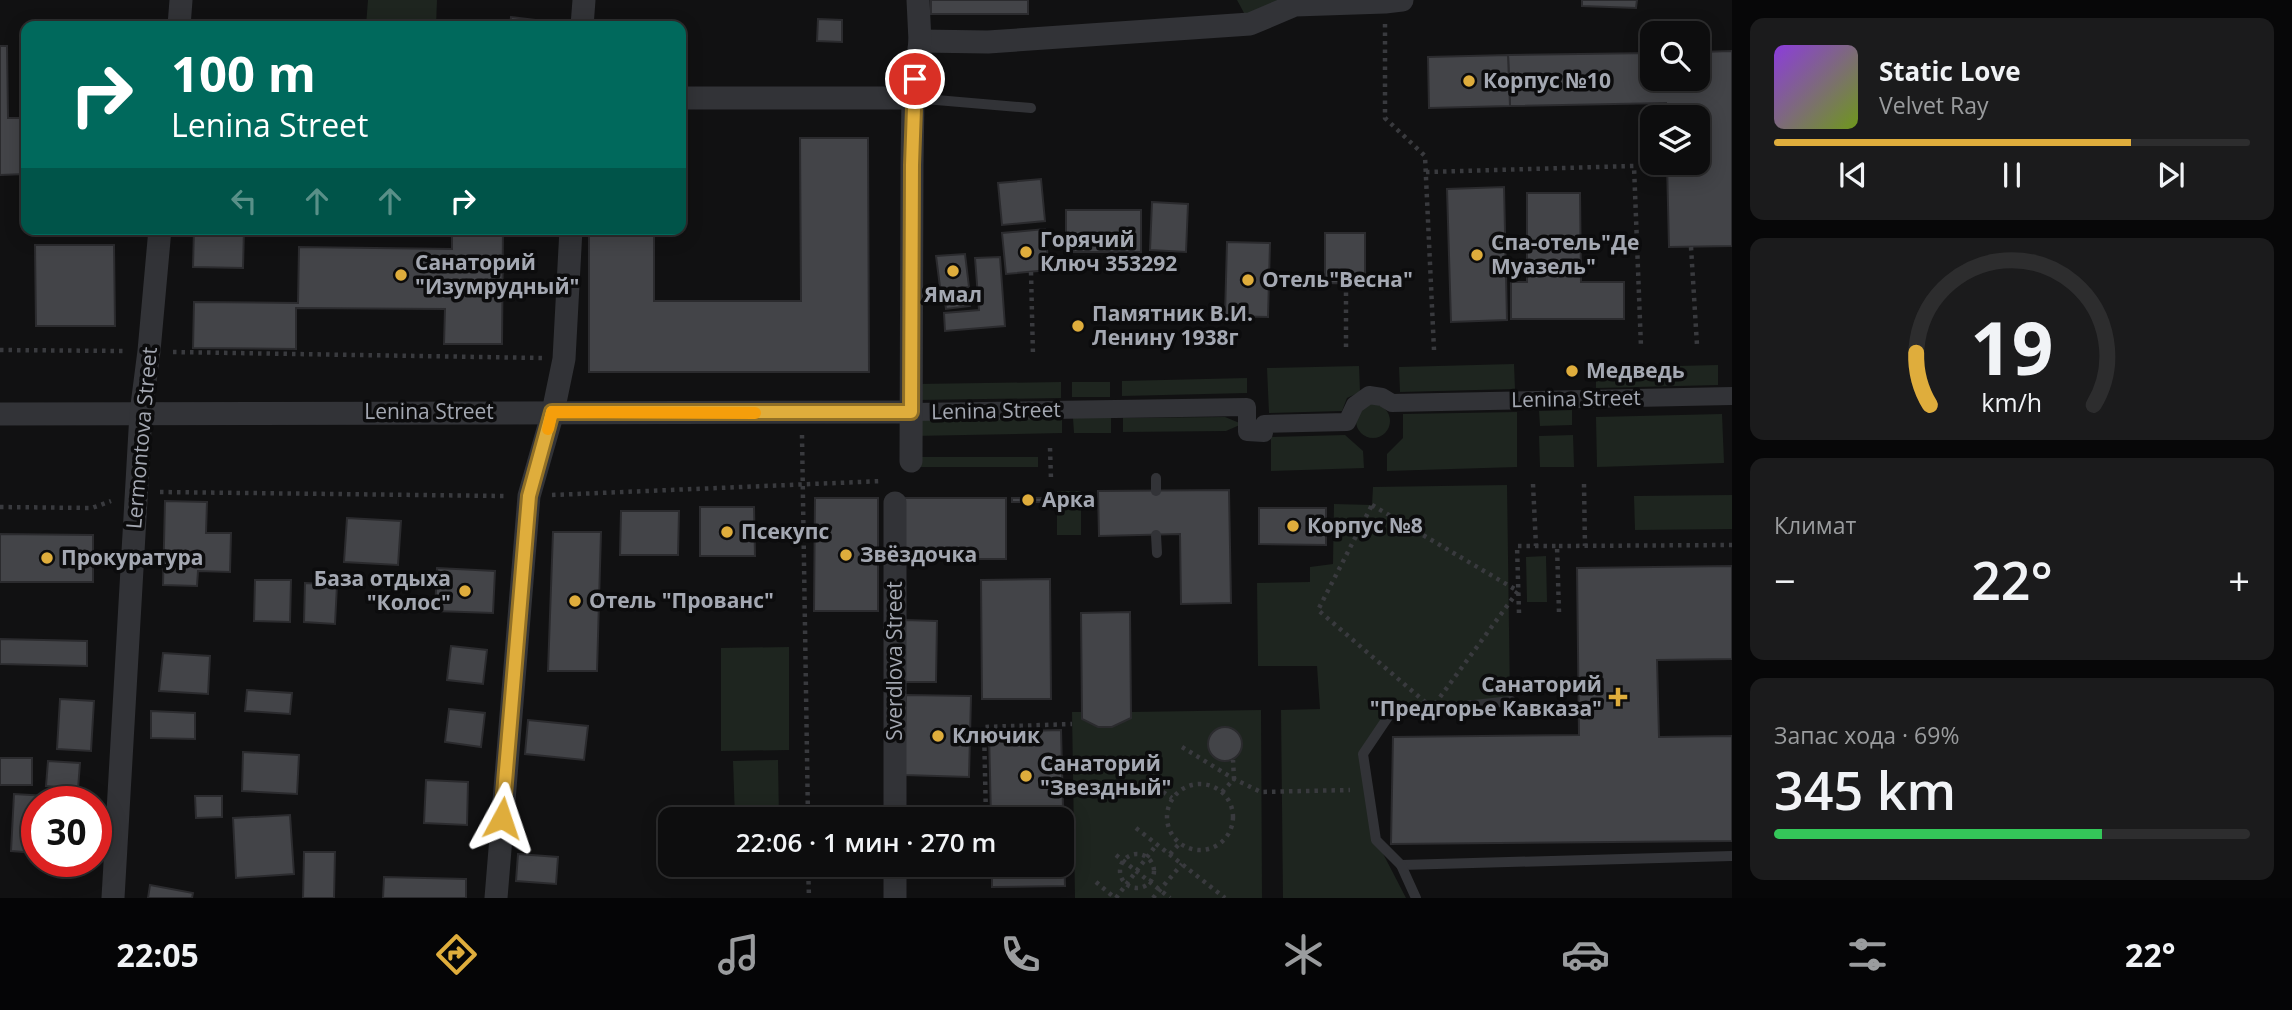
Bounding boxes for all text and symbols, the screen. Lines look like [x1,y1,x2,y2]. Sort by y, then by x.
map controls [1640,21,1710,175]
button: search [1640,21,1710,91]
text: 100 m [171,40,316,106]
icon: right [56,49,147,140]
pin [885,49,945,109]
text: Static Love [1879,53,2021,89]
icon: arrive [896,60,934,98]
place label: Корпус №10 [1483,66,1611,94]
marker: Корпус №10 [1461,73,1477,89]
text: Velvet Ray [1879,89,1989,121]
text: Lenina Street [171,103,368,146]
button: layers [1640,105,1710,175]
icon: previous [1834,156,1872,194]
icon: pause [1993,156,2031,194]
icon: next [2152,156,2190,194]
icon: left [225,182,263,220]
icon: ahead [298,182,336,220]
icon: ahead [371,182,409,220]
icon: right [444,182,482,220]
place label: Горячий Ключ 353292 [1040,225,1177,277]
place label: Спа-отель"Де Муазель" [1491,228,1639,280]
marker: Горячий Ключ 353292 [1018,244,1034,260]
marker: Спа-отель"Де Муазель" [1469,247,1485,263]
place label: Санаторий "Изумрудный" [415,248,580,300]
marker: Ямал [945,263,961,279]
place label: Отель"Весна" [1262,265,1413,293]
marker: Санаторий "Изумрудный" [393,267,409,283]
marker: Отель"Весна" [1240,272,1256,288]
place label: Ямал [923,280,982,308]
text: 19 [1970,297,2054,396]
place label: Памятник В.И. Ленину 1938г [1092,299,1253,351]
marker: Памятник В.И. Ленину 1938г [1070,318,1086,334]
street label: Lermontova Street [119,346,163,530]
place label: Медведь [1586,356,1685,384]
marker: Медведь [1564,363,1580,379]
street label: Lenina Street [1511,383,1641,413]
text: km/h [1982,385,2042,419]
street label: Lenina Street [931,395,1061,425]
street label: Lenina Street [364,397,494,425]
place label: Арка [1042,485,1095,513]
marker: Арка [1020,492,1036,508]
text: Климат [1774,509,1856,541]
place label: Корпус №8 [1307,511,1423,539]
place label: Псекупс [741,517,829,545]
marker: Корпус №8 [1285,518,1301,534]
marker: Псекупс [719,524,735,540]
place label: Звёздочка [860,540,977,568]
place label: Прокуратура [61,543,203,571]
text: 22° [1971,544,2053,615]
marker: Звёздочка [838,547,854,563]
marker: Прокуратура [39,550,55,566]
text: − [1774,554,1796,606]
text: + [2228,554,2250,606]
place label: База отдыха "Колос" [314,564,451,616]
street label: Sverdlova Street [880,581,908,741]
marker: База отдыха "Колос" [457,583,473,599]
place label: Отель "Прованс" [589,586,774,614]
marker: Отель "Прованс" [567,593,583,609]
place label: Санаторий "Предгорье Кавказа" [1370,670,1602,722]
marker: Санаторий "Предгорье Кавказа" [1608,687,1628,707]
text: Запас хода · 69% [1774,719,1959,751]
place label: Ключик [952,721,1040,749]
marker: Ключик [930,728,946,744]
place label: Санаторий "Звездный" [1040,749,1172,801]
text: 345 km [1774,754,1956,825]
marker: Санаторий "Звездный" [1018,768,1034,784]
position arrow [465,781,539,855]
speed limit sign: 30 [21,786,112,877]
text: 22:06 · 1 мин · 270 m [736,824,996,860]
icon: directions [432,930,481,979]
icon: music [714,930,763,979]
icon: phone [996,930,1045,979]
icon: climate [1279,930,1328,979]
icon: car [1561,930,1610,979]
icon: filters [1843,930,1892,979]
text: 22:05 [117,933,199,976]
text: 22° [2125,933,2175,976]

